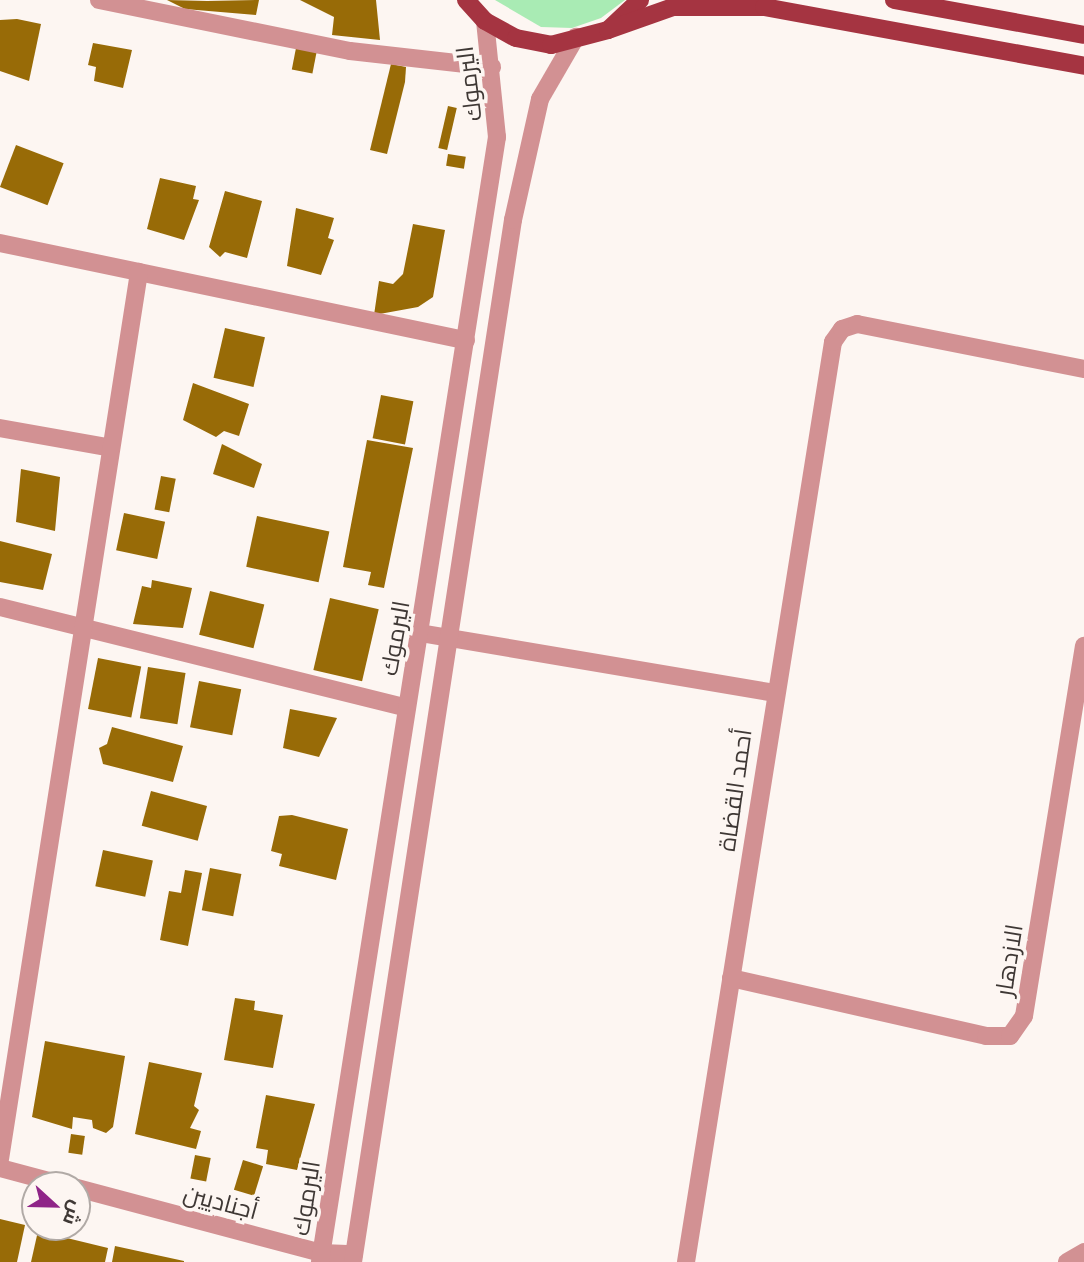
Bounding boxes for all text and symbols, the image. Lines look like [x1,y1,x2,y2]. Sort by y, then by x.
street label: اليرموك [449,45,487,123]
street label: اليرموك [373,598,415,678]
street label: أحمد القضاة [711,727,757,853]
street label: الازدهار [988,922,1028,998]
street label: اليرموك [285,1159,325,1237]
north arrow [21,1171,91,1241]
street label: أجناديين [181,1177,261,1225]
text: ش [59,1198,89,1229]

